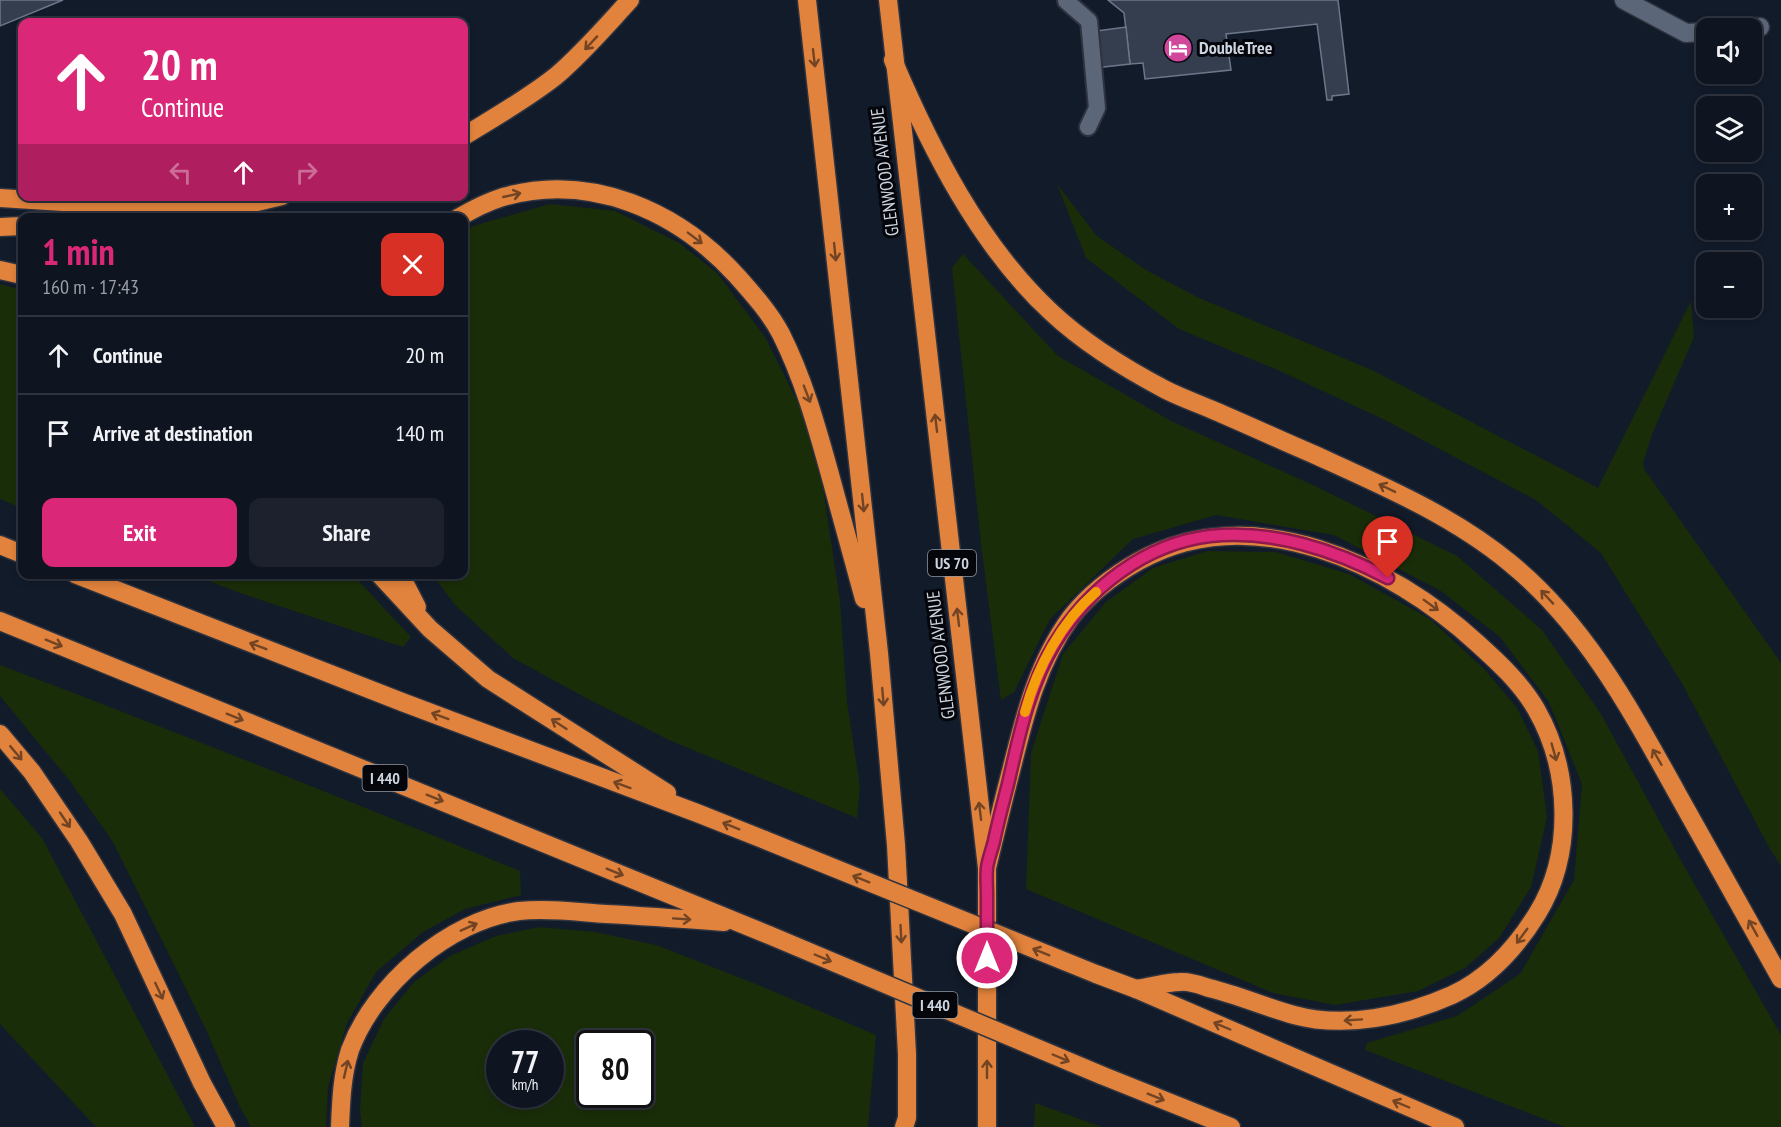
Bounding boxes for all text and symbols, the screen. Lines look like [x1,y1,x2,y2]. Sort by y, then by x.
map controls [1696,18,1762,318]
button: sound [1696,18,1762,84]
hotel icon: DoubleTree [1162,32,1194,64]
one-way arrow [584,36,598,51]
place label: DoubleTree [1199,36,1273,59]
text: 20 m [141,37,218,92]
icon: ahead [42,42,120,120]
one-way arrow [809,48,820,67]
text: Continue [141,90,224,124]
button: layers [1696,96,1762,162]
street label: GLENWOOD AVENUE [865,107,904,237]
icon: left [164,156,197,189]
icon: ahead [227,156,260,189]
icon: right [290,156,323,189]
button: + [1696,174,1762,240]
one-way arrow [502,189,521,201]
text: 1 min [42,228,115,275]
one-way arrow [687,232,703,245]
button: close [381,233,444,296]
one-way arrow [830,241,841,261]
button: − [1696,252,1762,318]
text: 160 m · 17:43 [42,274,139,300]
icon: ahead [42,339,75,372]
text: Continue [93,341,163,369]
text: 20 m [405,341,444,369]
one-way arrow [802,384,813,403]
one-way arrow [930,414,941,434]
icon: arrive [42,417,75,450]
text: Arrive at destination [93,419,253,447]
text: 140 m [395,419,444,447]
one-way arrow [1378,482,1396,494]
one-way arrow [857,493,868,513]
button: Exit [42,498,237,567]
button: Share [249,498,444,567]
pin [1362,516,1413,578]
icon: arrive [1371,525,1404,558]
road number: US 70 [928,550,976,576]
street label: GLENWOOD AVENUE [921,590,960,720]
one-way arrow [1540,590,1554,605]
one-way arrow [1423,599,1439,611]
one-way arrow [952,608,963,628]
one-way arrow [44,638,63,649]
one-way arrow [249,640,268,651]
one-way arrow [878,687,889,707]
one-way arrow [431,710,450,721]
one-way arrow [225,712,243,723]
one-way arrow [552,718,568,730]
one-way arrow [1549,742,1560,761]
one-way arrow [9,745,23,760]
one-way arrow [1651,749,1663,766]
road number: I 440 [362,765,408,791]
one-way arrow [614,778,632,789]
one-way arrow [425,793,444,804]
one-way arrow [975,801,986,821]
one-way arrow [59,812,71,828]
one-way arrow [722,820,741,831]
one-way arrow [606,867,624,878]
one-way arrow [852,873,870,884]
one-way arrow [672,914,692,925]
one-way arrow [1746,919,1758,936]
one-way arrow [460,921,478,932]
one-way arrow [895,923,906,943]
position arrow [955,926,1019,990]
one-way arrow [1516,928,1528,944]
one-way arrow [1033,946,1051,957]
one-way arrow [813,953,832,964]
one-way arrow [154,981,165,999]
road number: I 440 [912,992,958,1018]
one-way arrow [1344,1015,1364,1026]
one-way arrow [1213,1020,1232,1031]
speed limit sign: 80 [576,1030,654,1108]
text: 77 [511,1042,539,1081]
one-way arrow [1051,1053,1070,1064]
one-way arrow [981,1059,993,1079]
one-way arrow [341,1060,352,1079]
text: km/h [512,1075,538,1094]
one-way arrow [1146,1092,1164,1103]
one-way arrow [1392,1098,1411,1109]

